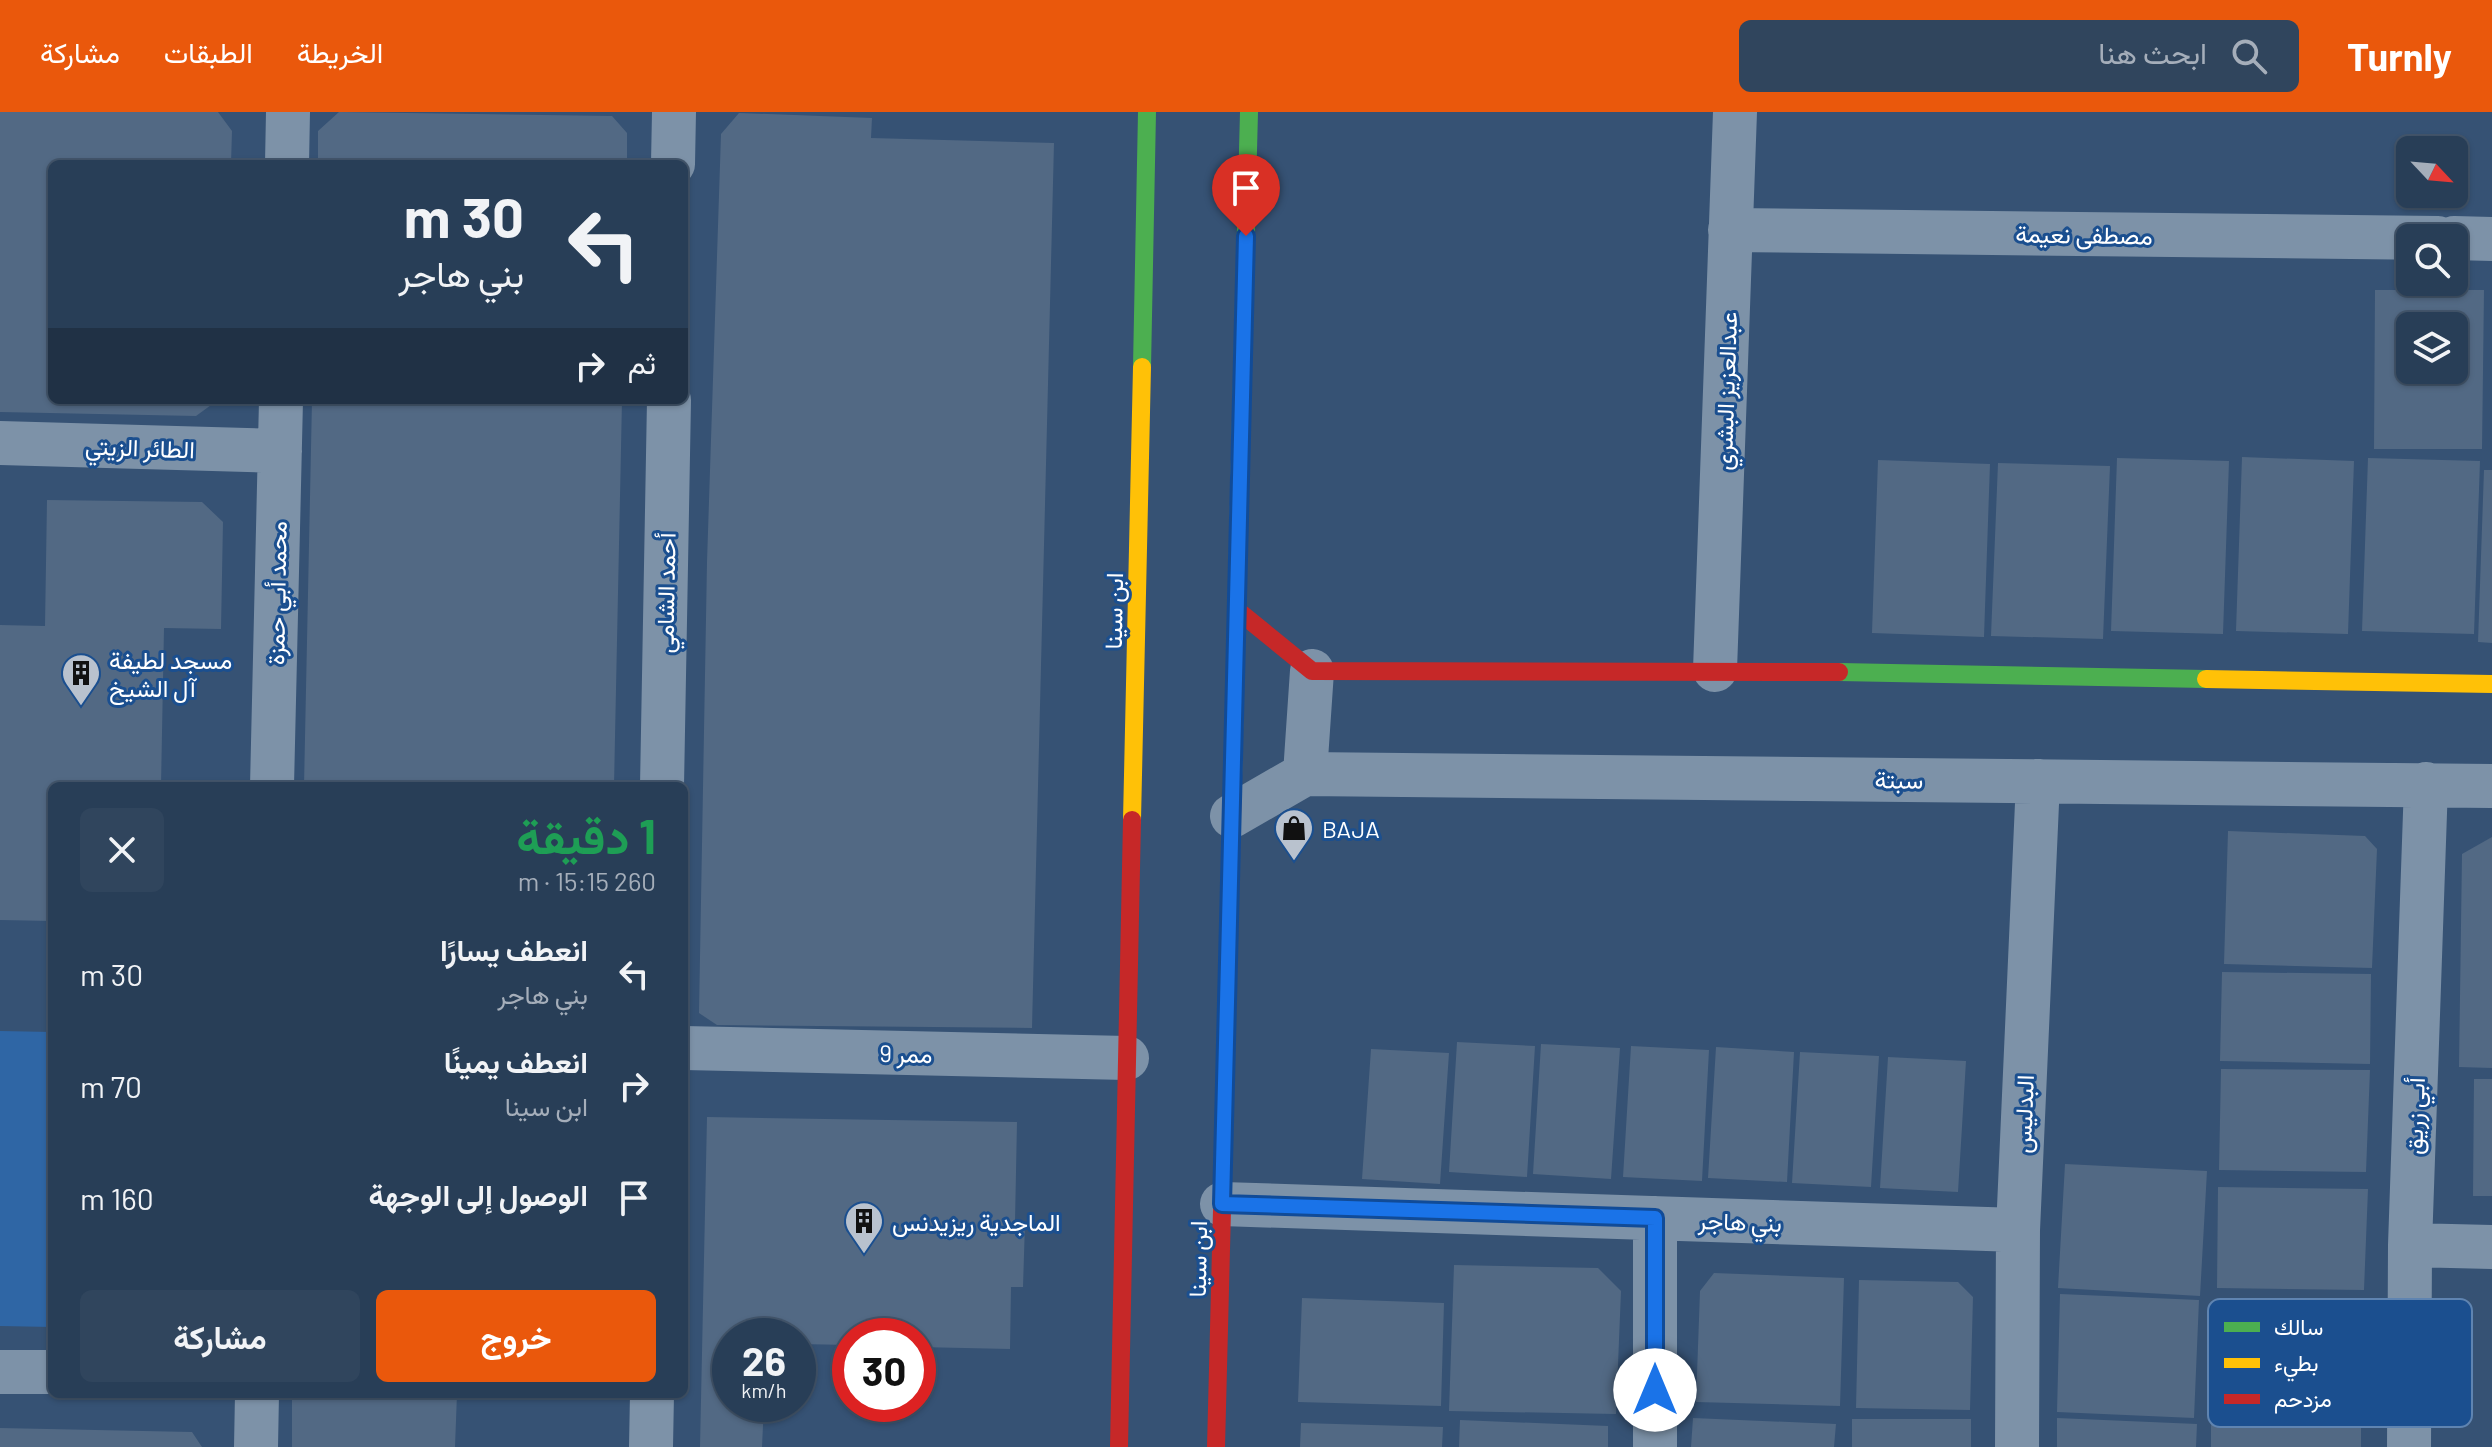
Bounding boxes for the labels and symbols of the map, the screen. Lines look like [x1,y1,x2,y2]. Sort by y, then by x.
north arrow [2396,136,2468,208]
pin [1212,154,1280,236]
street label: مصطفى نعيمة [2015,218,2153,251]
street label: عبدالعزيز البشري [1708,311,1748,471]
street label: الطائر الزيتي [84,431,195,469]
street label: محمد أبي حمزة [260,521,298,665]
street label: أحمد الشامي [649,532,687,654]
street label: ابن سينا [1098,572,1129,650]
place label: مسجد لطيفة آل الشيخ [109,645,232,706]
building icon: مسجد لطيفة آل الشيخ [60,652,102,707]
street label: سبتة [1874,764,1924,795]
shop icon: BAJA [1273,807,1315,862]
place label: BAJA [1322,814,1380,843]
street label: ممر 9 [879,1038,933,1070]
street label: البدليس [2007,1074,2040,1154]
street label: أبي زريق [2398,1076,2436,1155]
building icon: الماجدية ريزيدنس [843,1200,885,1255]
street label: بني هاجر [1696,1205,1782,1243]
place label: الماجدية ريزيدنس [892,1207,1061,1238]
street label: ابن سينا [1182,1220,1213,1298]
legend [2208,1299,2472,1427]
text: سالك [2274,1313,2323,1339]
speed limit sign: 30 [832,1318,936,1422]
position arrow [1613,1348,1697,1432]
text: بطيء [2274,1349,2319,1382]
text: مزدحم [2274,1385,2332,1414]

